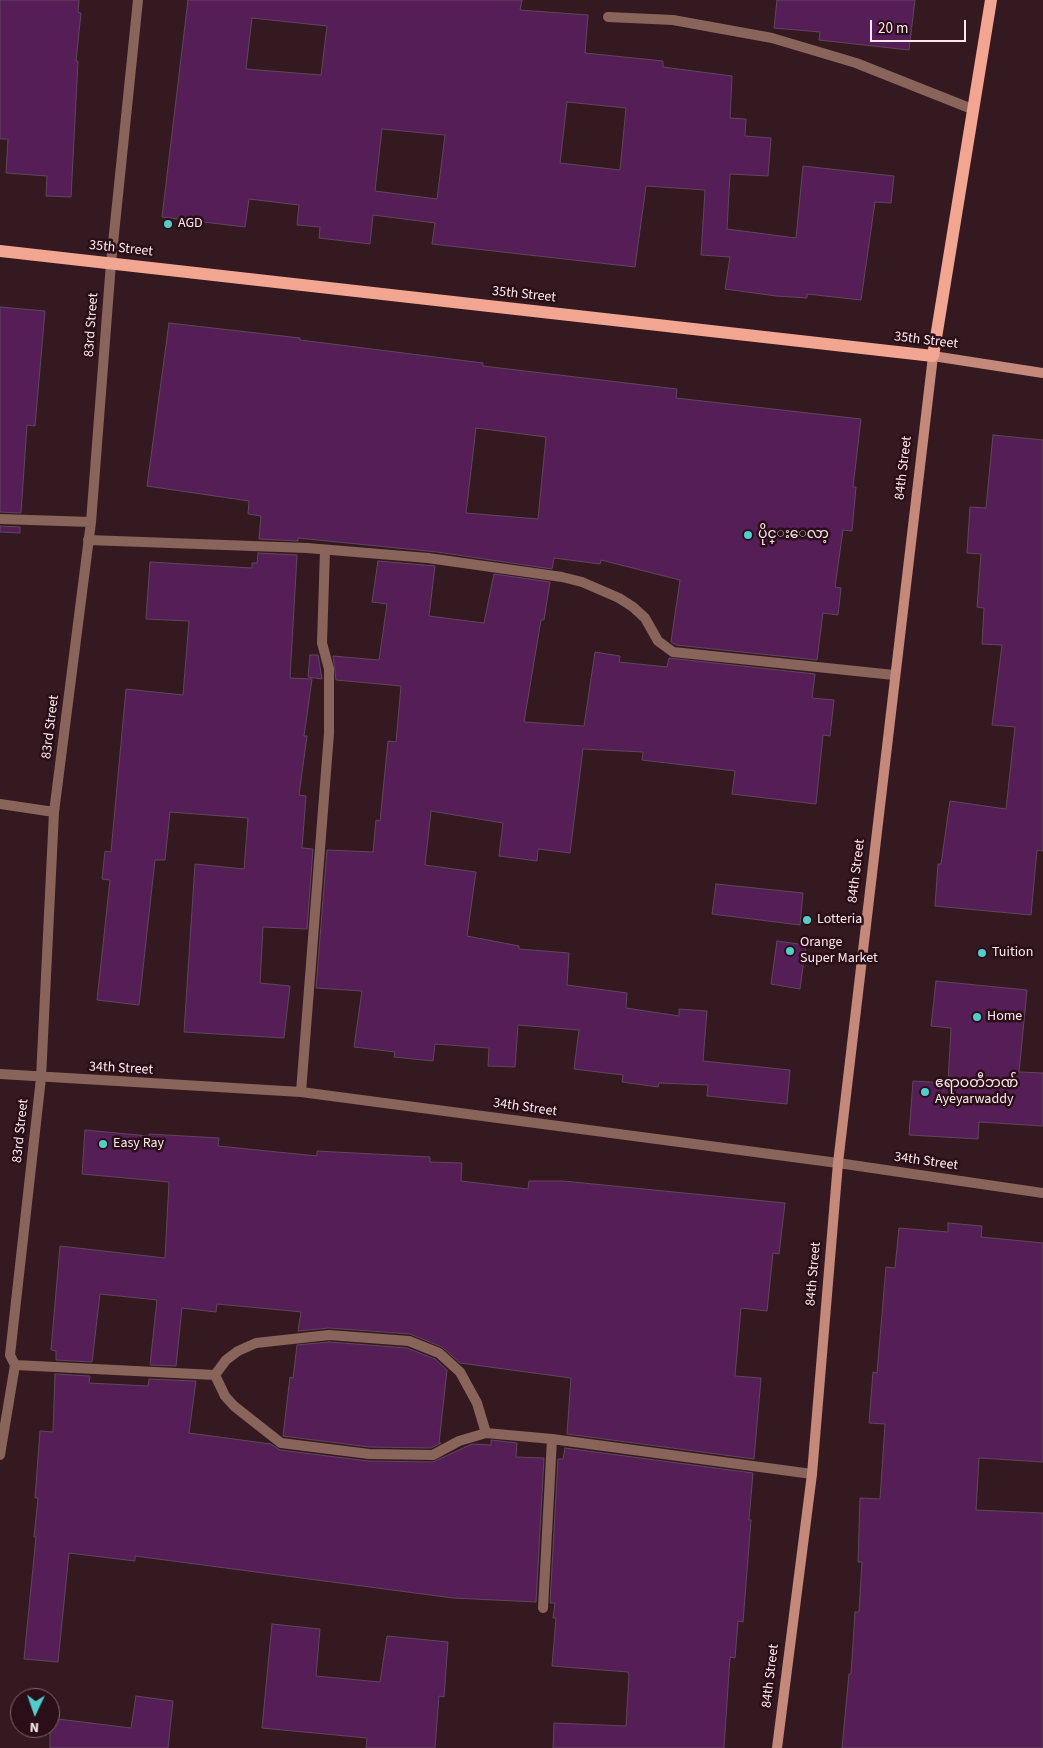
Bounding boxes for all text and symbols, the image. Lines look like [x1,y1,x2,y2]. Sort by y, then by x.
scale bar [873,10,969,42]
text: 20 m [878,18,908,39]
place label: AGD [178,216,203,232]
marker: AGD [162,218,174,230]
street label: 35th Street [88,237,154,261]
street label: 35th Street [491,283,557,307]
street label: 83rd Street [81,292,103,358]
street label: 35th Street [893,329,959,353]
street label: 84th Street [892,435,916,501]
place label: ပိုင္းေလာ့ [758,527,829,543]
marker: ပိုင္းေလာ့ [742,529,754,541]
street label: 83rd Street [39,694,63,760]
street label: 84th Street [845,838,869,904]
place label: Lotteria [817,912,862,928]
marker: Lotteria [801,914,813,926]
place label: Orange Super Market [800,935,878,968]
marker: Orange Super Market [784,945,796,957]
place label: Tuition [992,945,1033,961]
marker: Tuition [976,947,988,959]
place label: Home [987,1009,1022,1025]
marker: Home [971,1011,983,1023]
street label: 34th Street [89,1059,153,1079]
place label: ဧရာဝတီဘဏ် Ayeyarwaddy [935,1076,1018,1108]
marker: ဧရာဝတီဘဏ် Ayeyarwaddy [919,1086,931,1098]
street label: 34th Street [492,1095,558,1121]
street label: 83rd Street [9,1098,33,1164]
place label: Easy Ray [113,1136,164,1152]
marker: Easy Ray [97,1138,109,1150]
street label: 34th Street [893,1149,959,1175]
street label: 84th Street [803,1241,825,1307]
street label: 84th Street [759,1643,783,1709]
north arrow [10,1688,60,1738]
text: N [29,1717,39,1737]

